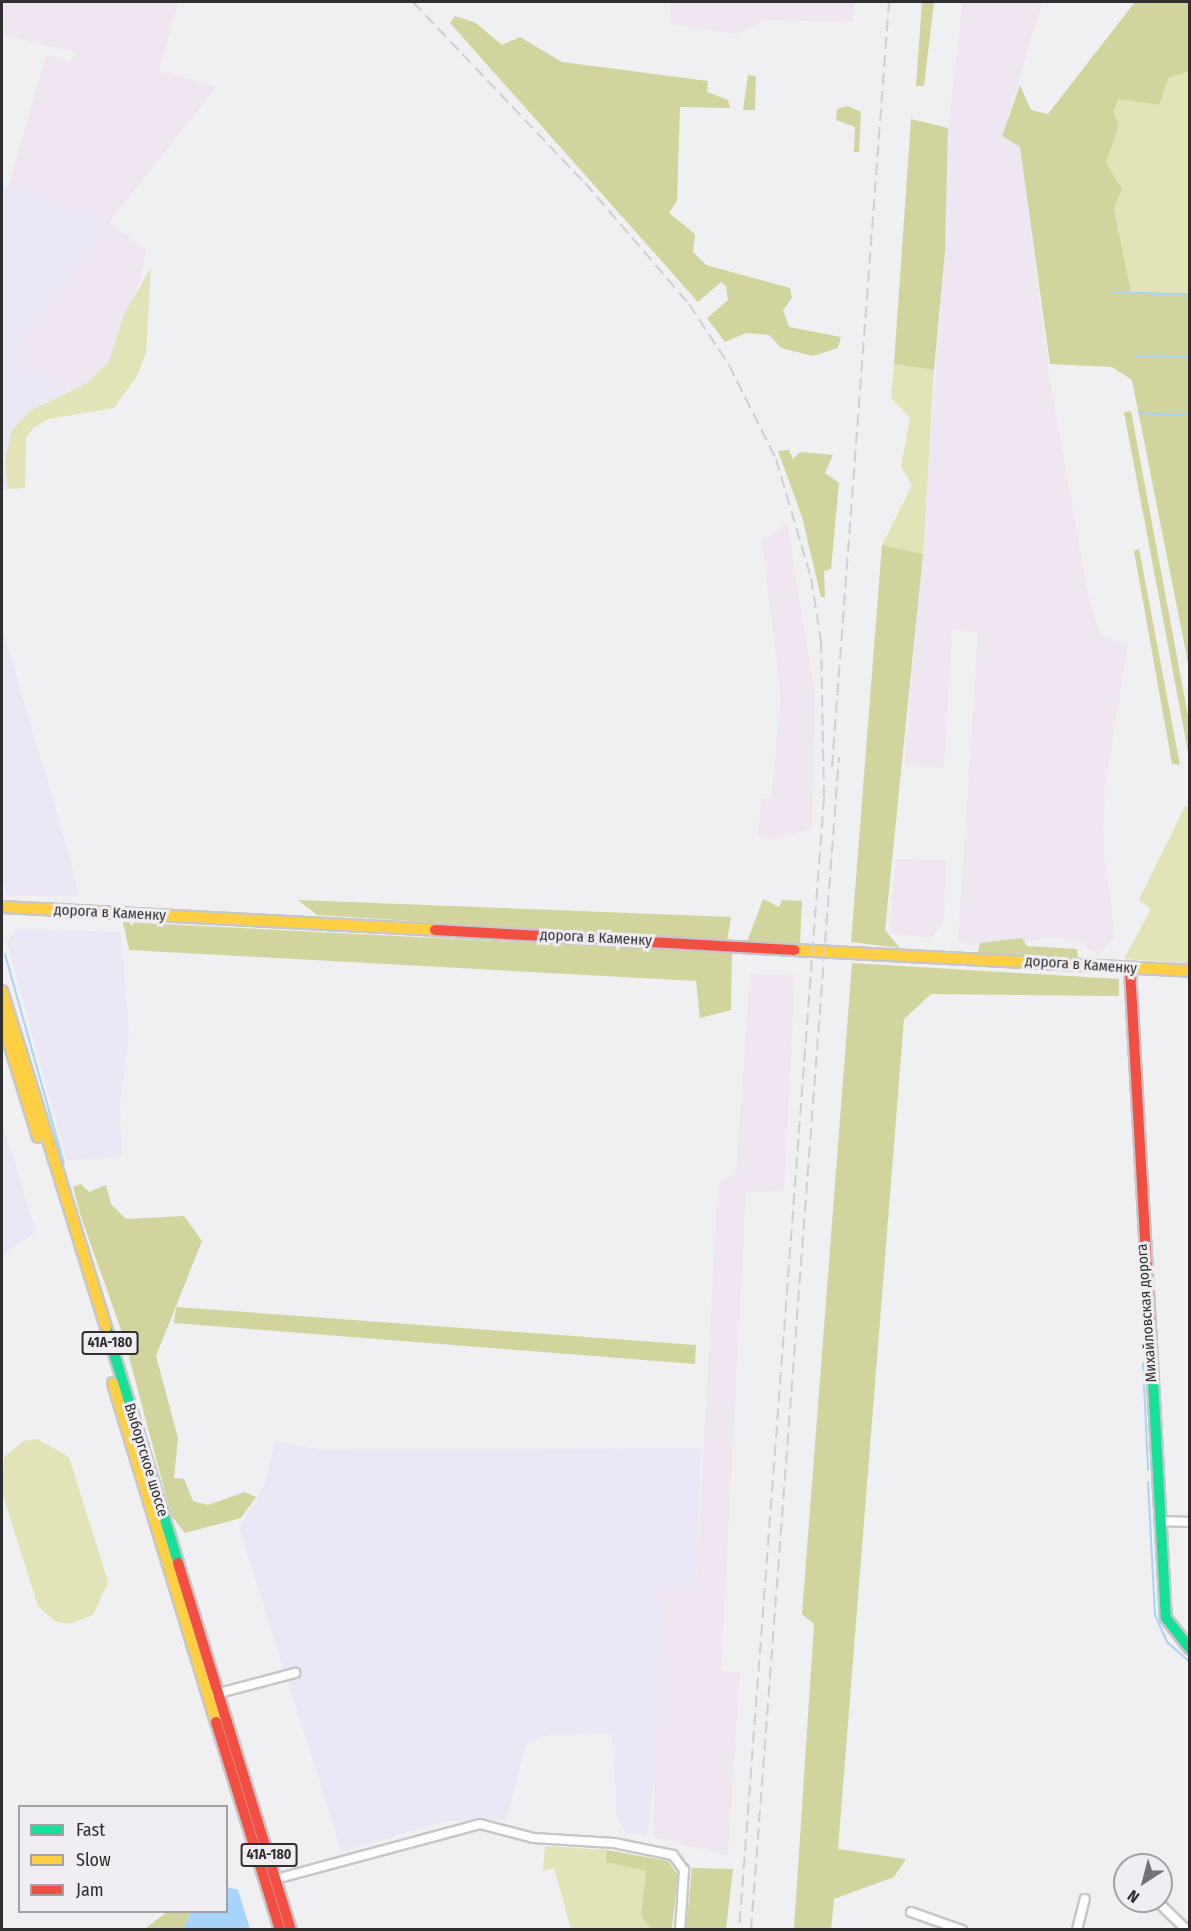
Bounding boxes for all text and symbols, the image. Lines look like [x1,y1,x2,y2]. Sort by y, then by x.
street label: дорога в Каменку [54,901,166,925]
street label: дорога в Каменку [540,926,652,950]
street label: дорога в Каменку [1025,952,1137,978]
street label: Михайловская дорога [1133,1243,1161,1383]
road number: 41А-180 [82,1332,138,1354]
street label: Выборгское шоссе [120,1401,172,1519]
legend [18,1805,228,1913]
text: Fast [76,1819,105,1841]
road number: 41А-180 [240,1844,298,1866]
text: Slow [76,1849,111,1871]
north arrow [1113,1853,1173,1913]
text: Jam [76,1879,104,1901]
text: N [1124,1886,1143,1907]

